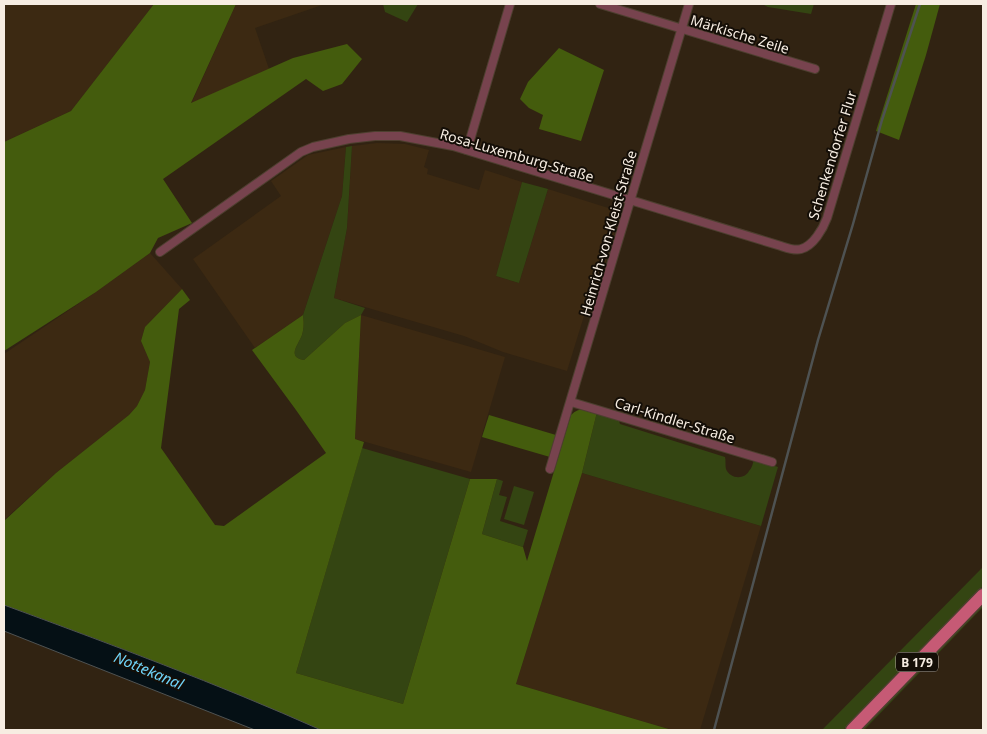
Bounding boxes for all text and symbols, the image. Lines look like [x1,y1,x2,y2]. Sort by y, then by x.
street label: Märkische Zeile [688,10,792,58]
street label: Schenkendorfer Flur [803,88,861,222]
street label: Rosa-Luxemburg-Straße [438,124,596,186]
street label: Heinrich-von-Kleist-Straße [575,148,641,318]
street label: Carl-Kindler-Straße [613,393,738,447]
water label: Nottekanal [111,646,188,694]
road number: B 179 [896,652,938,672]

